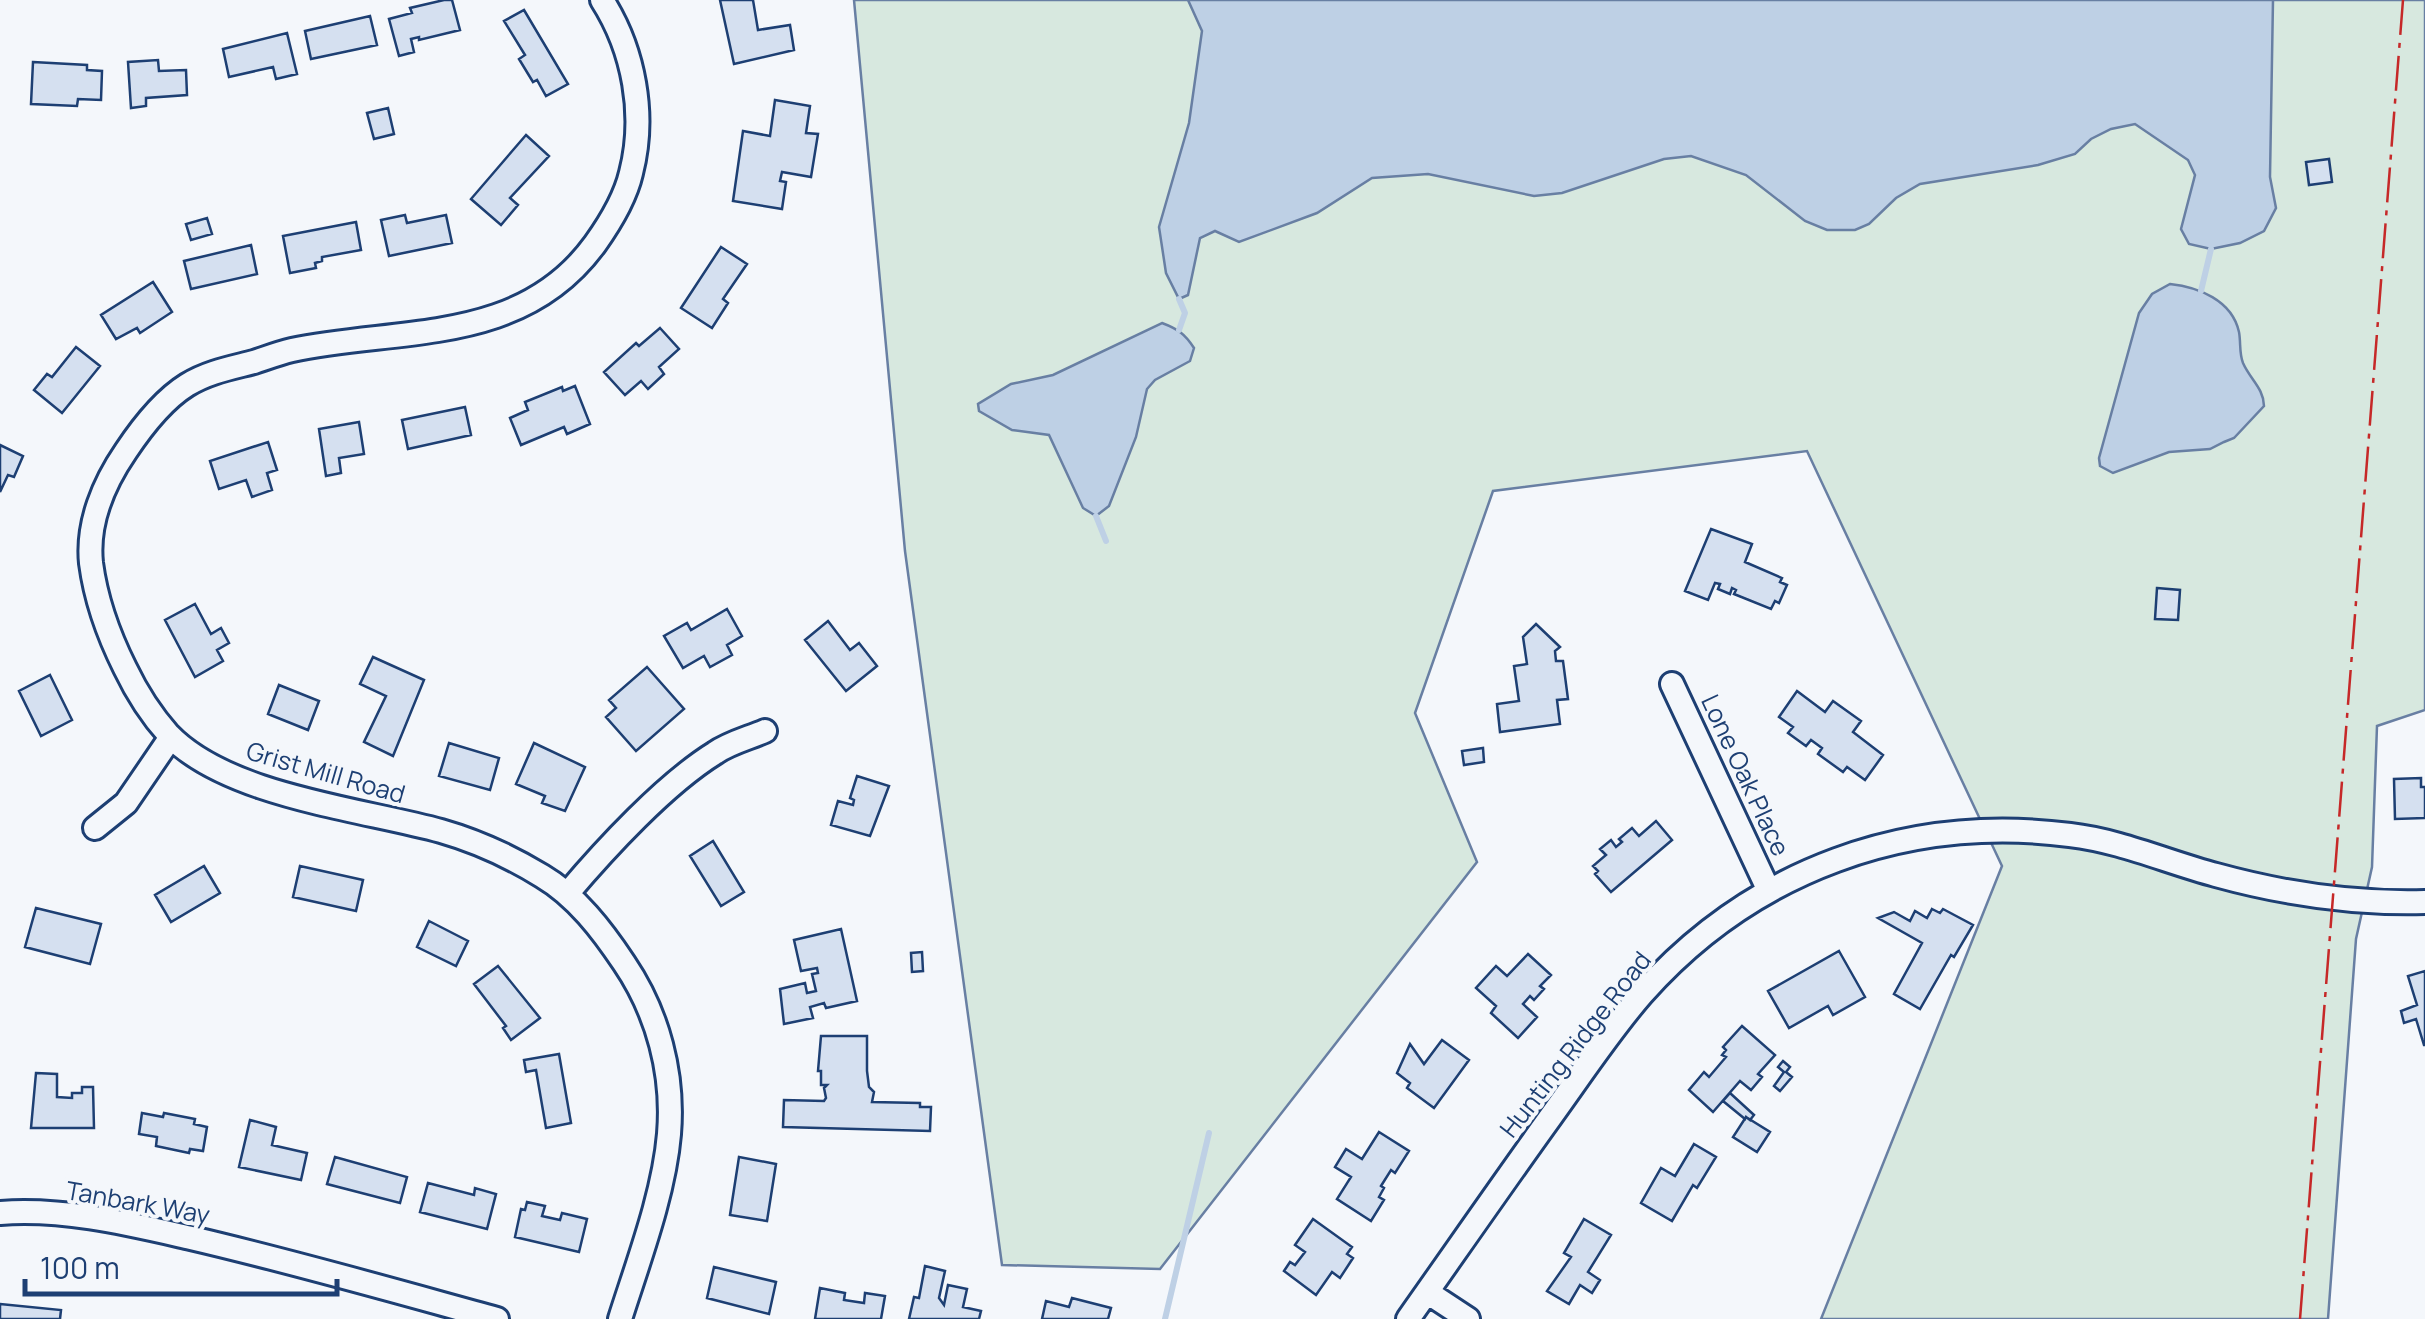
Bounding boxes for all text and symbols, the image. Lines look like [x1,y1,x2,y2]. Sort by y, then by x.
street label: Lone Oak Place [1693,689,1799,861]
street label: Grist Mill Road [243,733,409,811]
street label: Hunting Ridge Road [1491,944,1659,1144]
street label: Tanbark Way [63,1172,213,1232]
scale bar [25,1234,338,1296]
text: 100 m [40,1247,120,1288]

